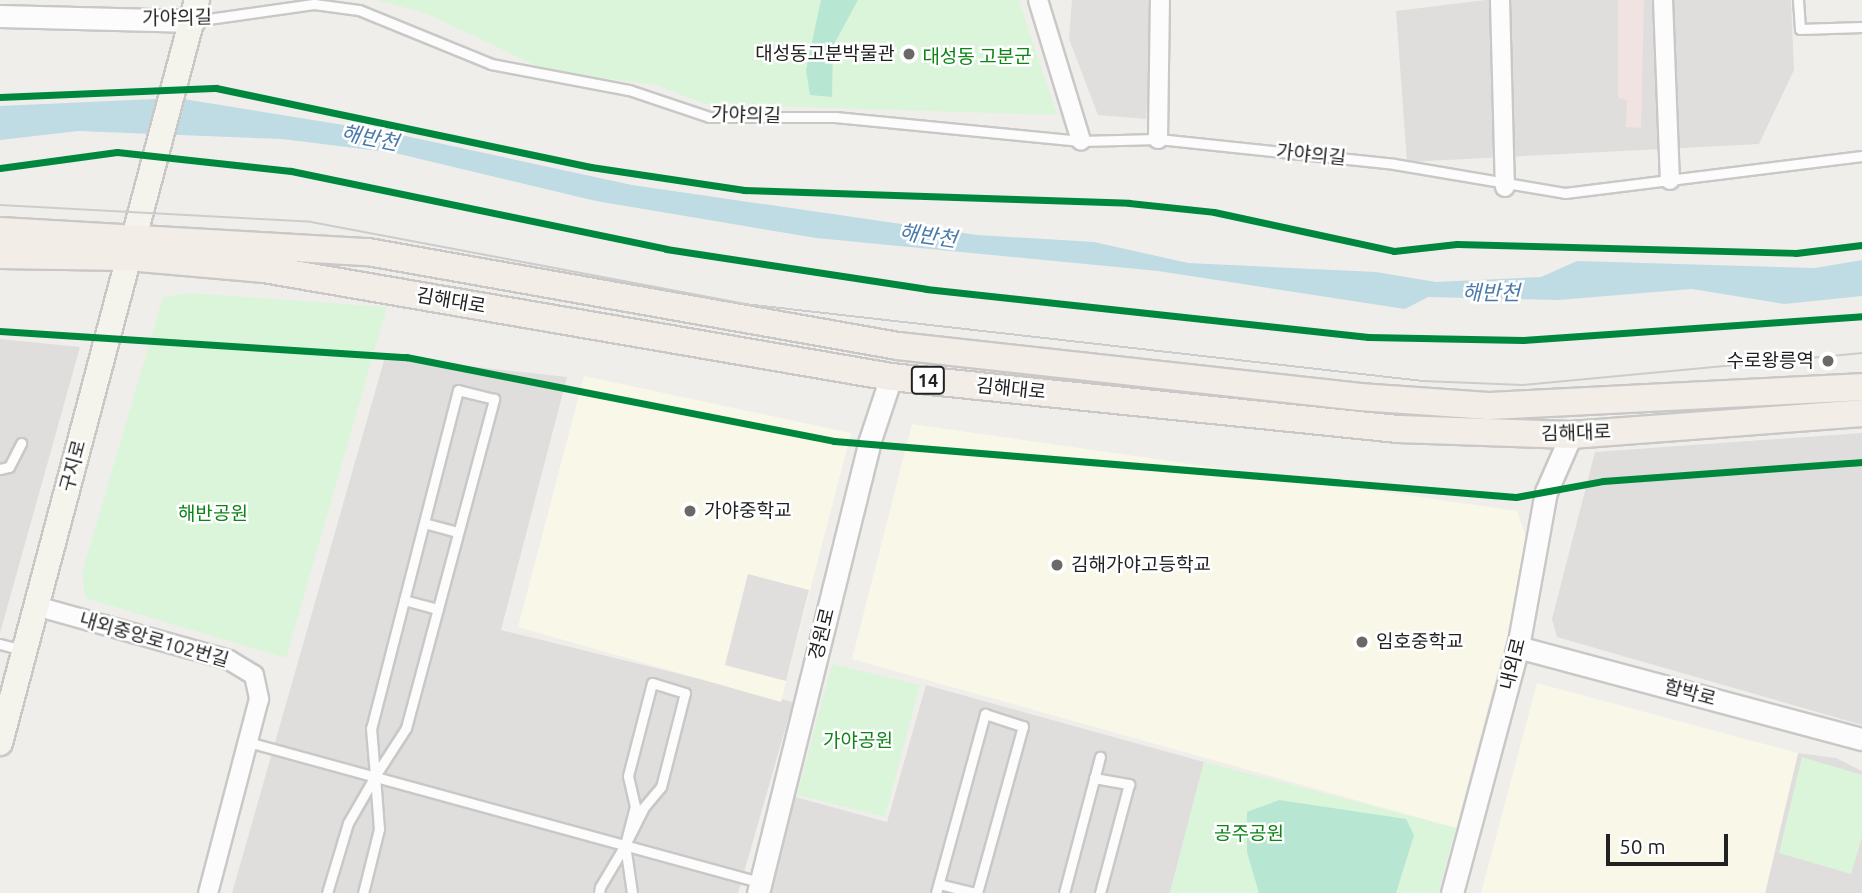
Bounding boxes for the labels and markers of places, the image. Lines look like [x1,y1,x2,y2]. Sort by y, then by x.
place label: 대성동고분박물관 [755,43,895,65]
marker: 대성동고분박물관 [901,46,917,62]
place label: 수로왕릉역 [1727,350,1814,372]
marker: 수로왕릉역 [1820,353,1836,369]
place label: 가야중학교 [704,500,791,522]
marker: 가야중학교 [682,503,698,519]
place label: 김해가야고등학교 [1071,554,1211,576]
marker: 김해가야고등학교 [1049,557,1065,573]
place label: 임호중학교 [1376,631,1463,653]
marker: 임호중학교 [1354,634,1370,650]

